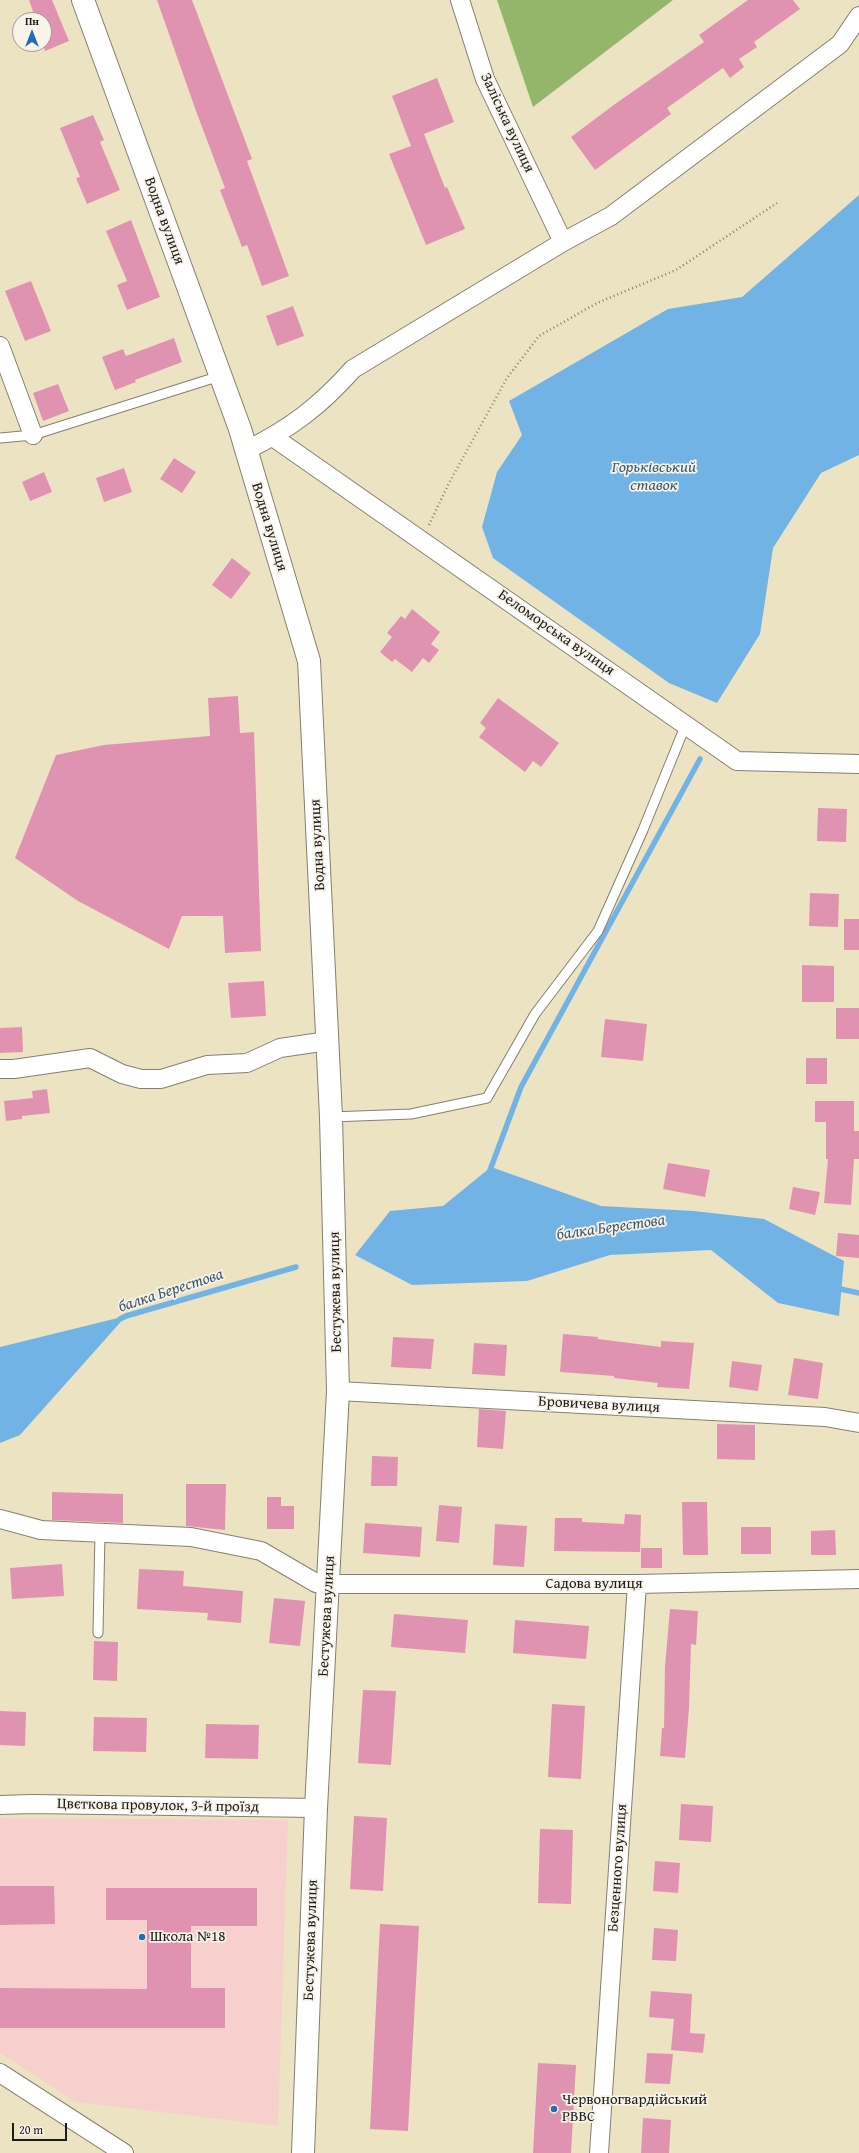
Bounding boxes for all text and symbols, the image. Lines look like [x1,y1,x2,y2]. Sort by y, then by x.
north arrow [12,12,52,52]
text: Пн [25,13,39,29]
street label: Заліська вулиця [476,70,538,176]
street label: Водна вулиця [140,175,188,267]
water label: Горьківський ставок [612,458,696,496]
street label: Водна вулиця [247,481,291,573]
street label: Беломорська вулиця [494,586,618,680]
street label: Водна вулиця [307,799,329,891]
water label: балка Берестова [556,1211,666,1245]
street label: Бестужева вулиця [326,1231,346,1353]
water label: балка Берестова [116,1265,226,1317]
street label: Бровичева вулиця [538,1393,660,1417]
street label: Бестужева вулиця [315,1555,339,1677]
street label: Садова вулиця [545,1575,643,1593]
street label: Цвєткова провулок, 3-й проїзд [57,1795,259,1817]
street label: Безценного вулиця [605,1803,631,1933]
street label: Бестужева вулиця [300,1879,322,2001]
place label: Школа №18 [150,1928,225,1946]
marker: Школа №18 [137,1932,147,1942]
place label: Червоногвардійський РВВС [562,2091,707,2126]
marker: Червоногвардійський РВВС [549,2104,559,2114]
scale bar [14,2115,69,2141]
text: 20 m [19,2121,43,2138]

